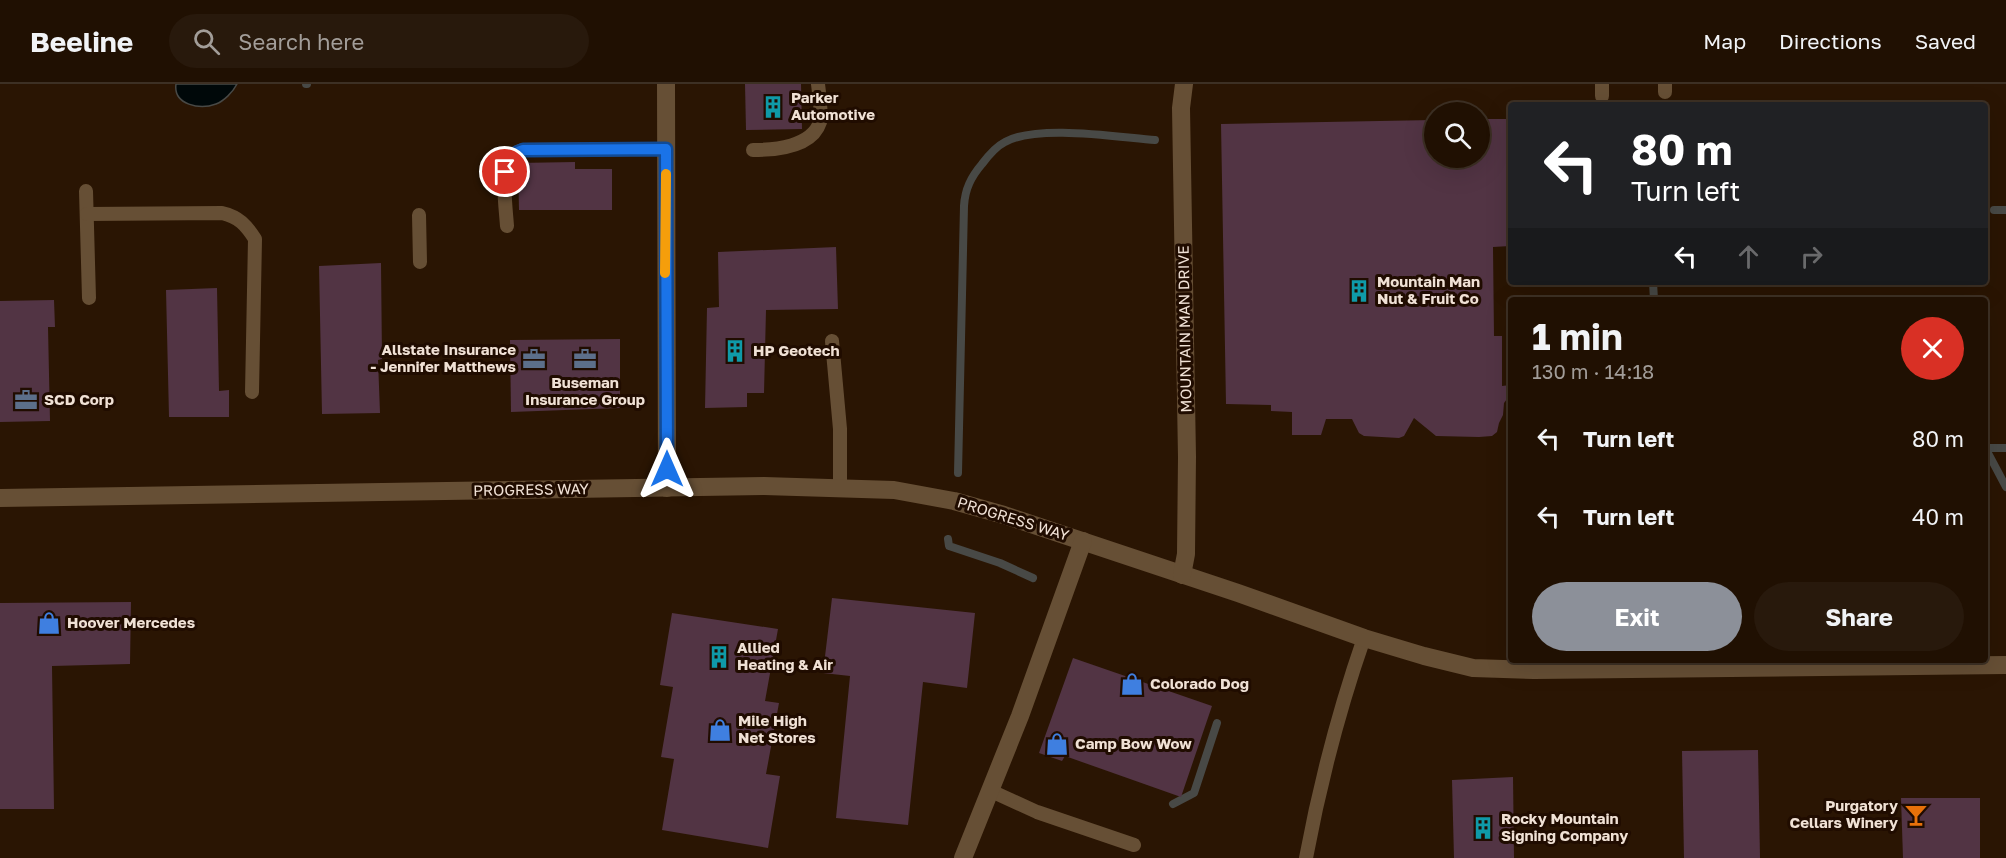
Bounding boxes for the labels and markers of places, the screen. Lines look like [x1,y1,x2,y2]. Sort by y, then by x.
place label: Parker Automotive [791,88,875,123]
building icon: Parker Automotive [760,94,786,120]
pin [479,146,530,197]
place label: Mountain Man Nut & Fruit Co [1377,272,1480,307]
building icon: Mountain Man Nut & Fruit Co [1346,278,1372,304]
building icon: HP Geotech [722,338,748,364]
place label: Allstate Insurance - Jennifer Matthews [370,340,516,375]
place label: HP Geotech [753,341,840,359]
office icon: Allstate Insurance - Jennifer Matthews [521,346,547,372]
office icon: Buseman Insurance Group [572,346,598,372]
place label: Buseman Insurance Group [525,373,645,408]
office icon: SCD Corp [13,387,39,413]
place label: SCD Corp [44,390,114,408]
shop icon: Hoover Mercedes [36,610,62,636]
place label: Hoover Mercedes [67,613,195,631]
place label: Allied Heating & Air [737,638,833,673]
building icon: Allied Heating & Air [706,644,732,670]
shop icon: Colorado Dog [1119,671,1145,697]
place label: Colorado Dog [1150,674,1249,692]
place label: Mile High Net Stores [738,711,816,746]
shop icon: Mile High Net Stores [707,717,733,743]
shop icon: Camp Bow Wow [1044,731,1070,757]
place label: Camp Bow Wow [1075,734,1192,752]
place label: Purgatory Cellars Winery [1789,796,1898,831]
bar icon: Purgatory Cellars Winery [1903,802,1929,828]
place label: Rocky Mountain Signing Company [1501,809,1628,844]
building icon: Rocky Mountain Signing Company [1470,815,1496,841]

